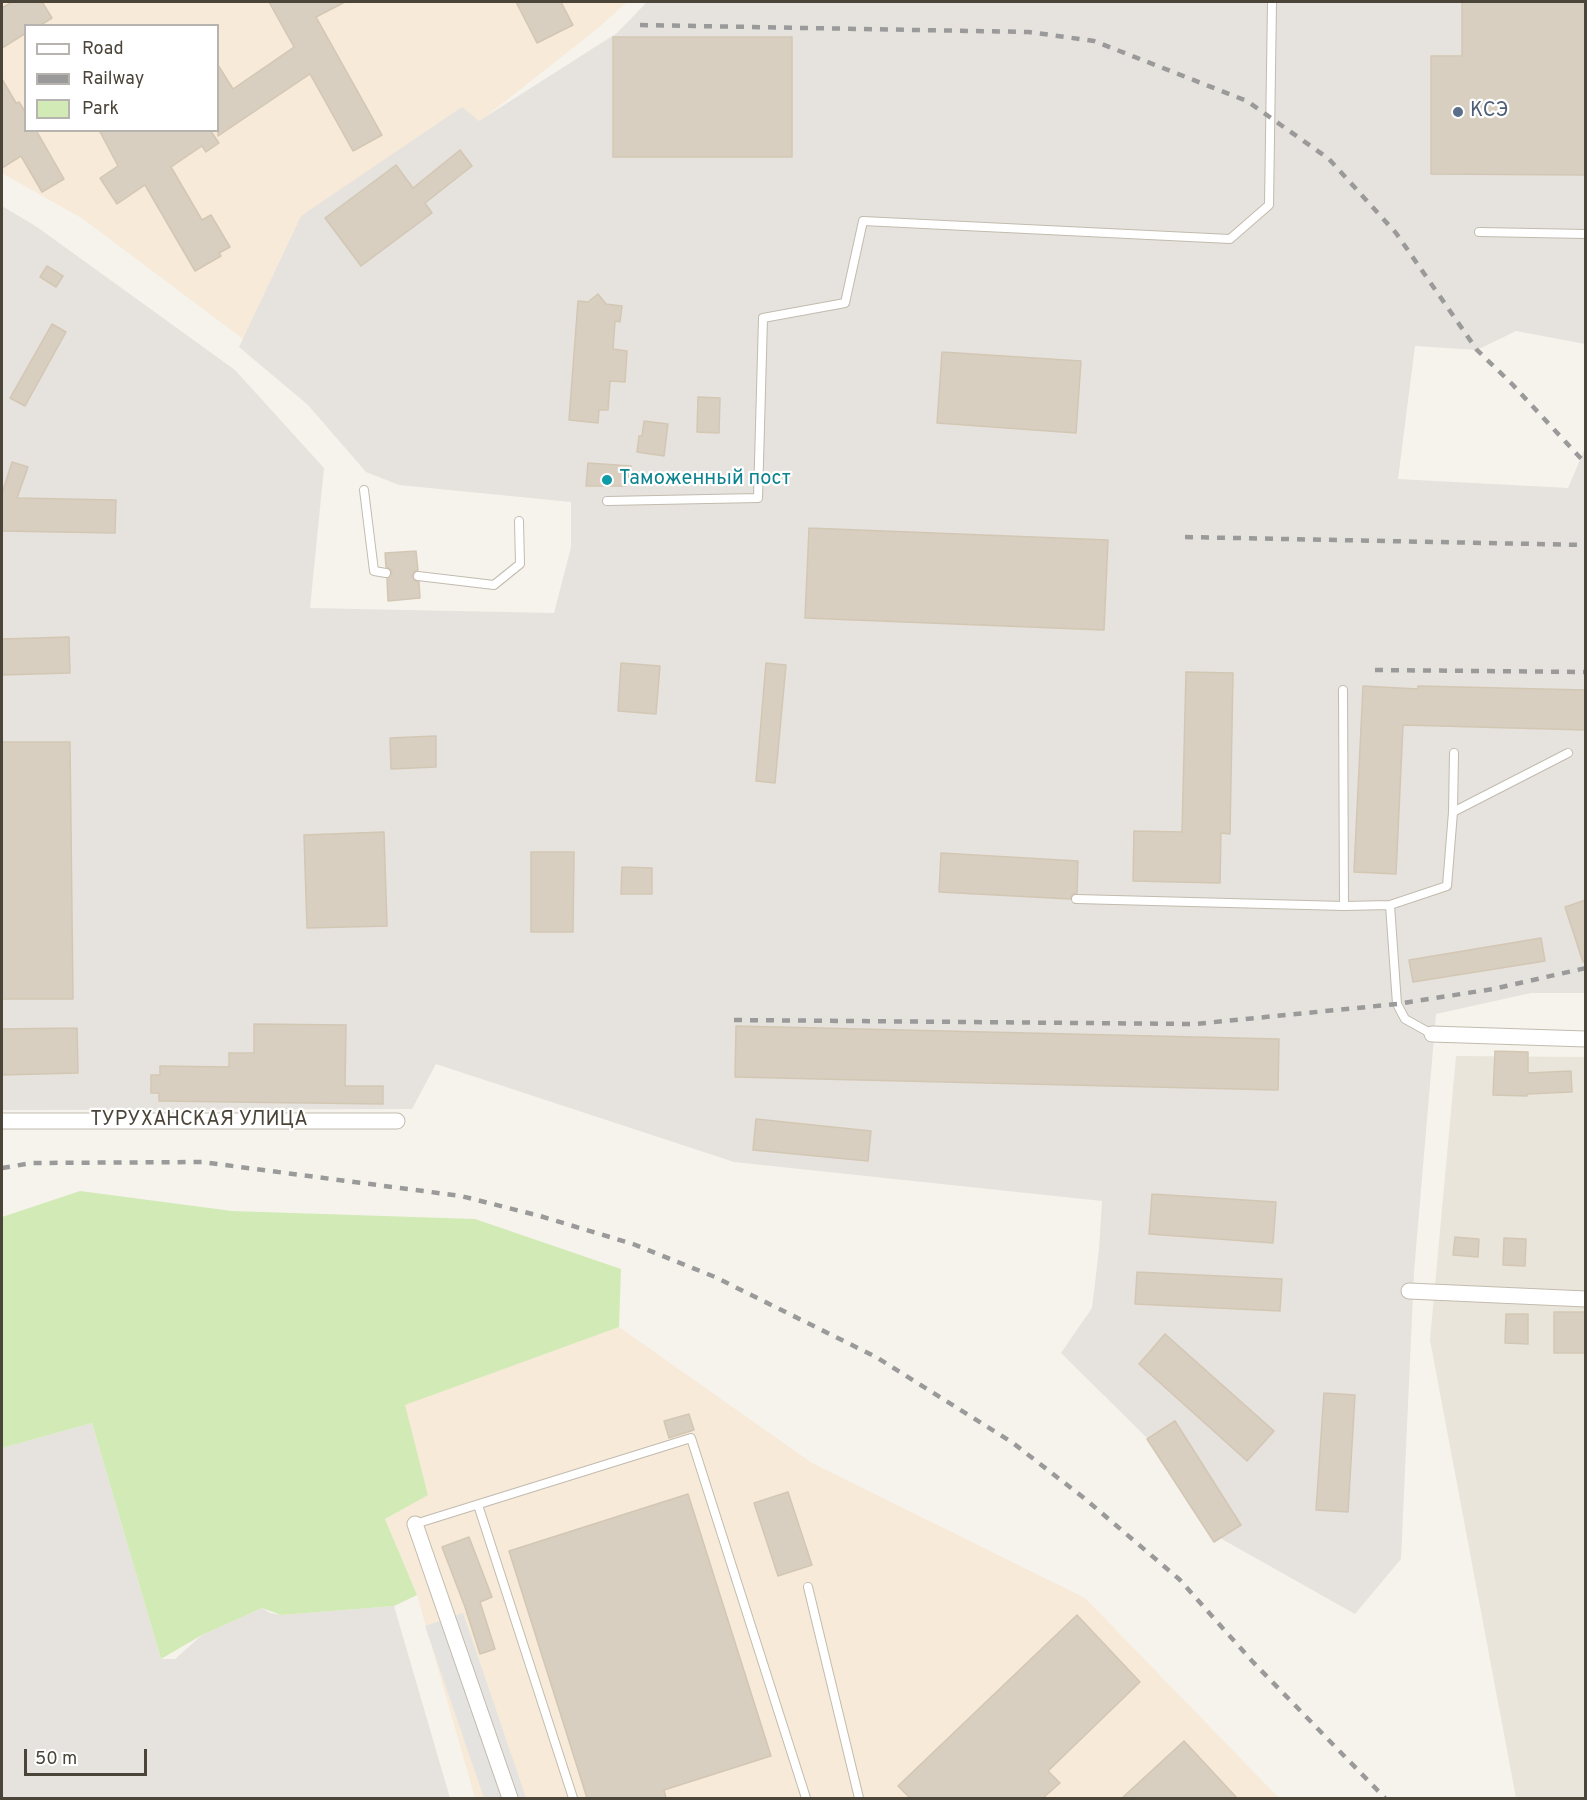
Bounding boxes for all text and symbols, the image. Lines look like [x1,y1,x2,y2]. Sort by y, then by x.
legend [24,24,219,132]
text: Road [82,38,124,61]
text: Railway [82,68,144,91]
text: Park [82,98,119,121]
place label: КСЭ [1470,100,1509,124]
marker: КСЭ [1451,105,1465,119]
place label: Таможенный пост [619,468,791,492]
marker: Таможенный пост [600,473,614,487]
street label: ТУРУХАНСКАЯ УЛИЦА [90,1109,308,1133]
scale bar [27,1737,150,1775]
text: 50 m [35,1748,77,1771]

